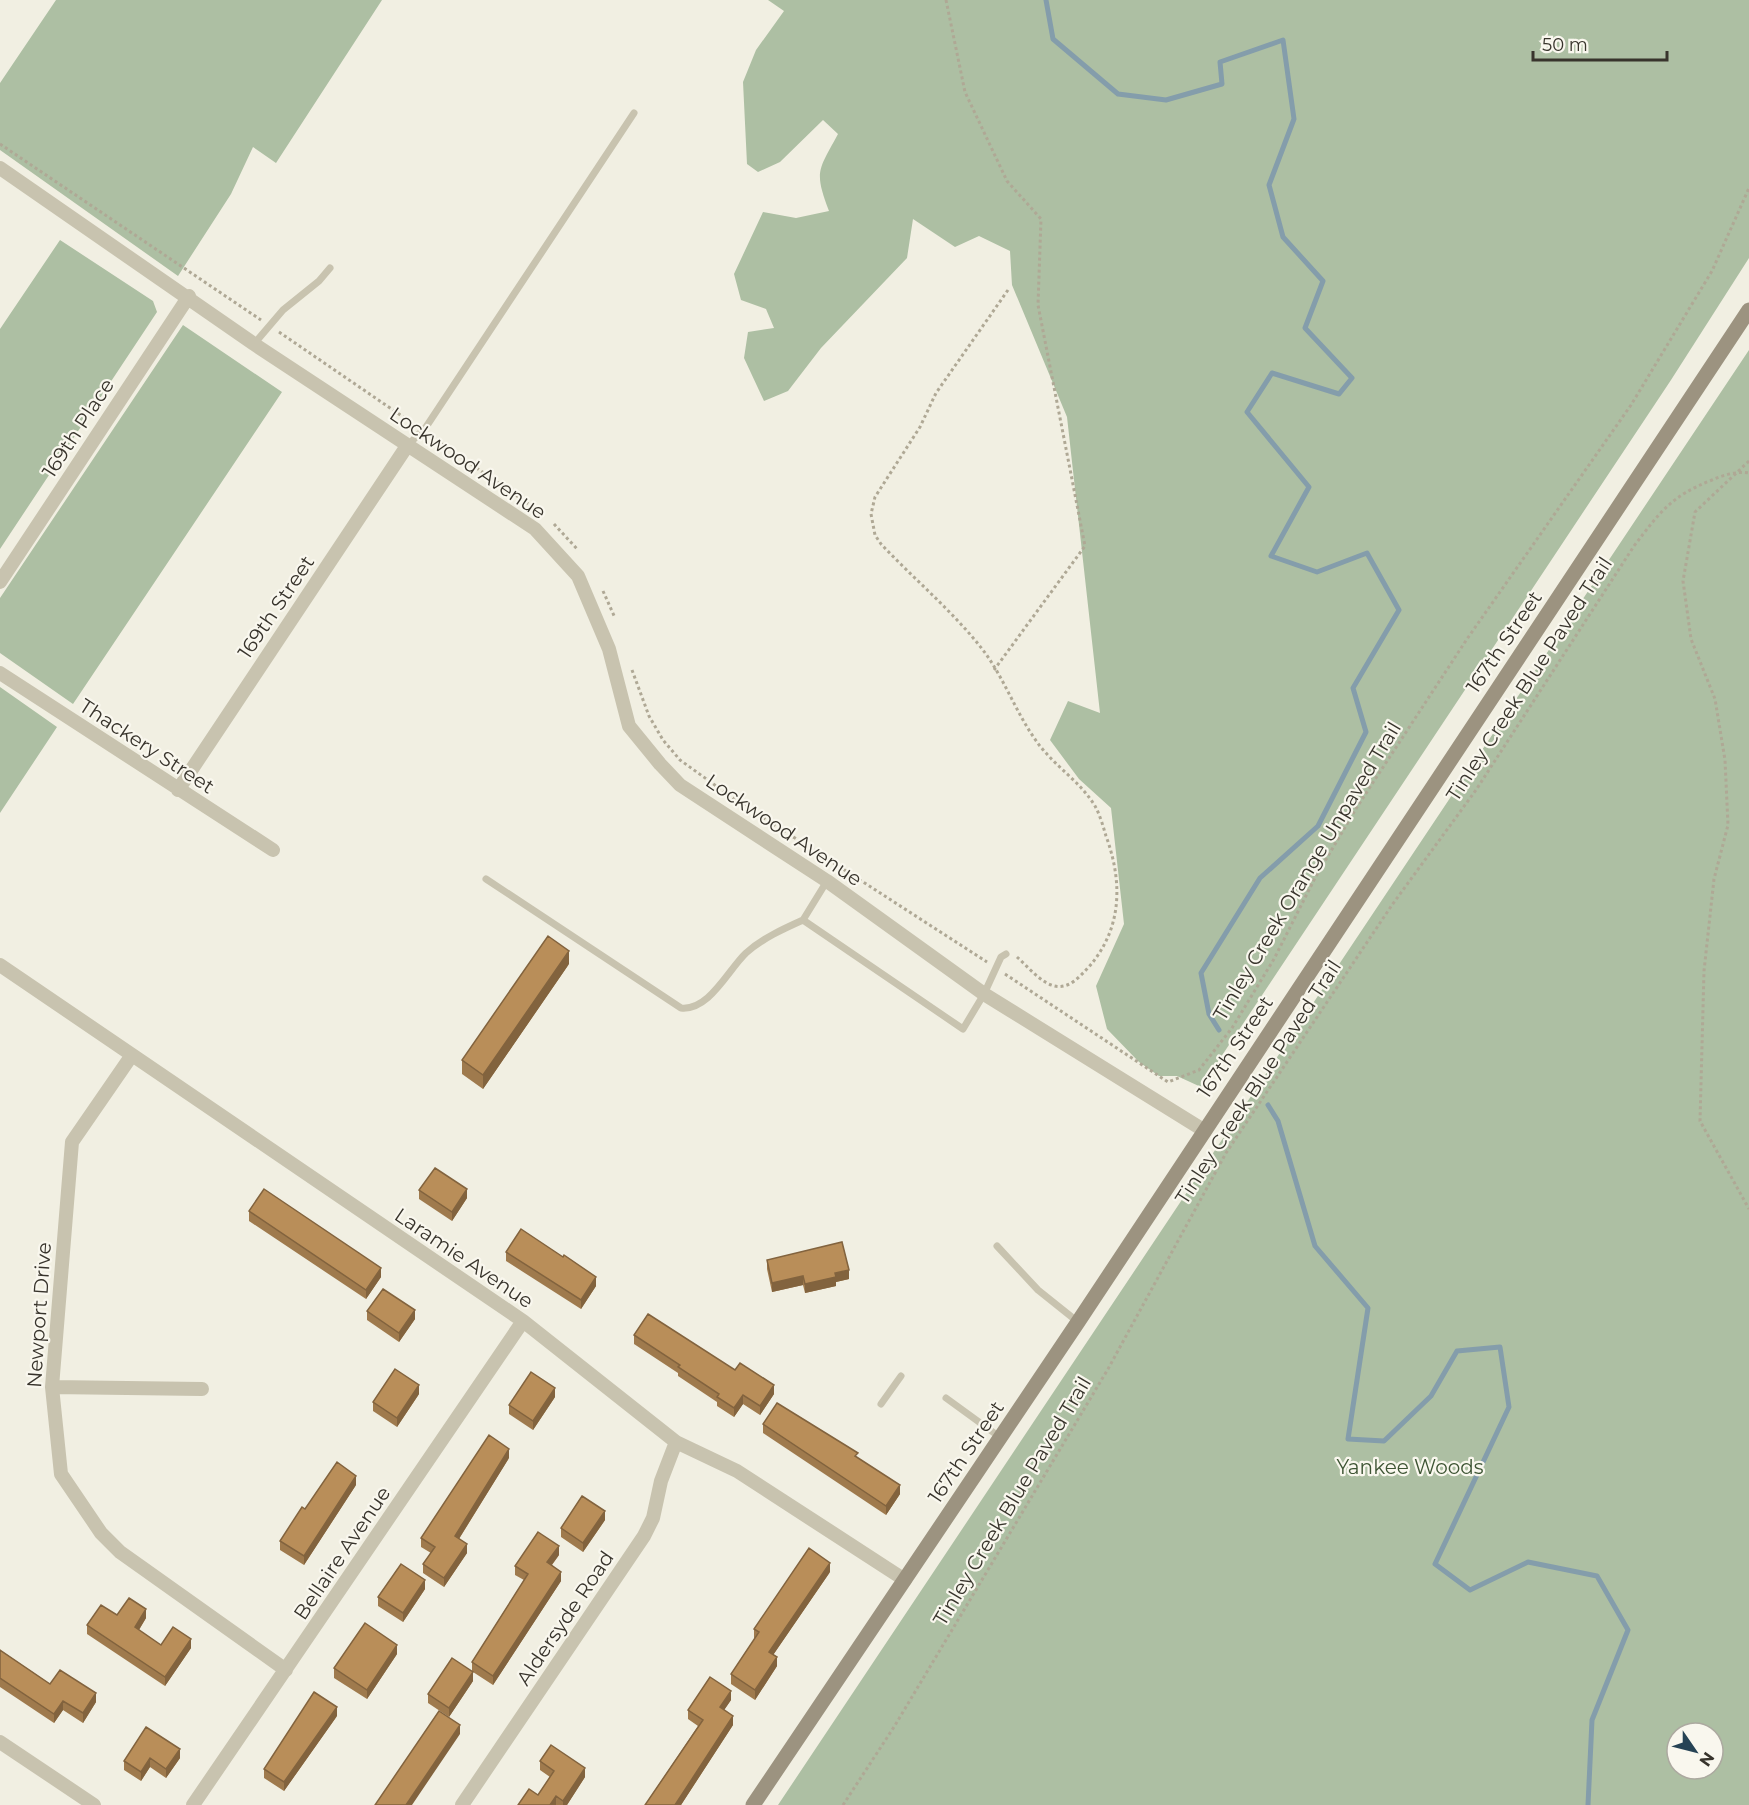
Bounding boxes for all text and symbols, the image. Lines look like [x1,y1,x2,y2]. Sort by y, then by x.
scale bar [1533,24,1666,62]
text: 50 m [1542,34,1588,56]
street label: 169th Place [37,374,119,482]
street label: Lockwood Avenue [385,402,551,524]
street label: 169th Street [233,551,319,663]
street label: Tinley Creek Blue Paved Trail [1441,552,1617,806]
street label: 167th Street [1461,586,1547,698]
street label: Thackery Street [75,693,219,799]
street label: Tinley Creek Orange Unpaved Trail [1208,717,1406,1025]
street label: Lockwood Avenue [701,769,867,891]
street label: Tinley Creek Blue Paved Trail [1170,955,1346,1209]
street label: 167th Street [1192,991,1278,1103]
street label: Laramie Avenue [390,1203,538,1313]
street label: Newport Drive [22,1241,56,1389]
street label: Tinley Creek Blue Paved Trail [928,1372,1096,1630]
street label: 167th Street [923,1396,1009,1508]
park label: Yankee Woods [1336,1455,1484,1479]
street label: Bellaire Avenue [289,1482,395,1624]
street label: Aldersyde Road [511,1546,619,1690]
north arrow [1665,1721,1725,1781]
text: N [1695,1749,1718,1770]

